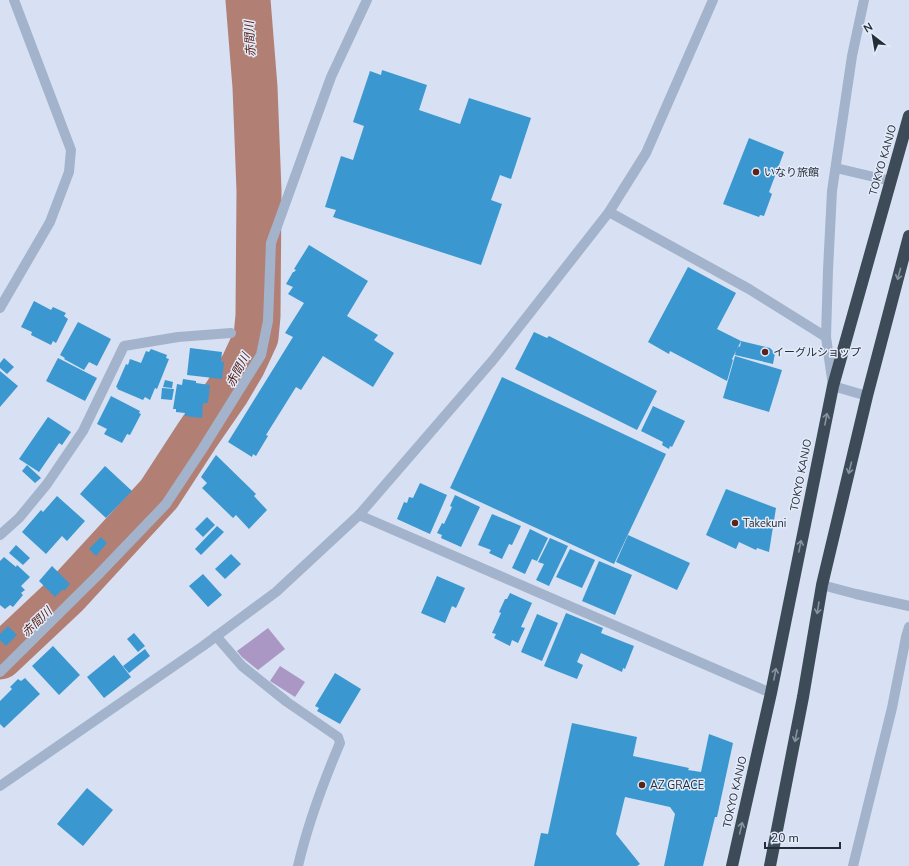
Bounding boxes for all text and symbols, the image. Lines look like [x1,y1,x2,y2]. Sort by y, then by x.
north arrow [853,16,893,56]
water label: 赤間川 [241,19,259,57]
text: N [861,19,875,36]
street label: TOKYO KANJO [866,123,900,197]
place label: いなり旅館 [764,165,819,180]
marker: いなり旅館 [751,167,761,177]
one-way arrow [895,267,902,280]
place label: イーグルショップ [773,345,861,360]
marker: イーグルショップ [760,347,770,357]
water label: 赤間川 [222,349,254,390]
one-way arrow [822,413,830,426]
street label: TOKYO KANJO [787,438,815,512]
one-way arrow [846,461,853,474]
place label: Takekuni [743,516,786,531]
marker: Takekuni [730,518,740,528]
one-way arrow [797,540,805,553]
one-way arrow [814,601,822,614]
water label: 赤間川 [18,602,57,640]
one-way arrow [771,668,779,681]
one-way arrow [791,729,799,742]
street label: TOKYO KANJO [719,755,751,829]
place label: AZ GRACE [650,778,704,793]
marker: AZ GRACE [637,780,647,790]
one-way arrow [737,822,745,835]
scale bar [765,824,840,850]
text: 20 m [771,830,799,846]

